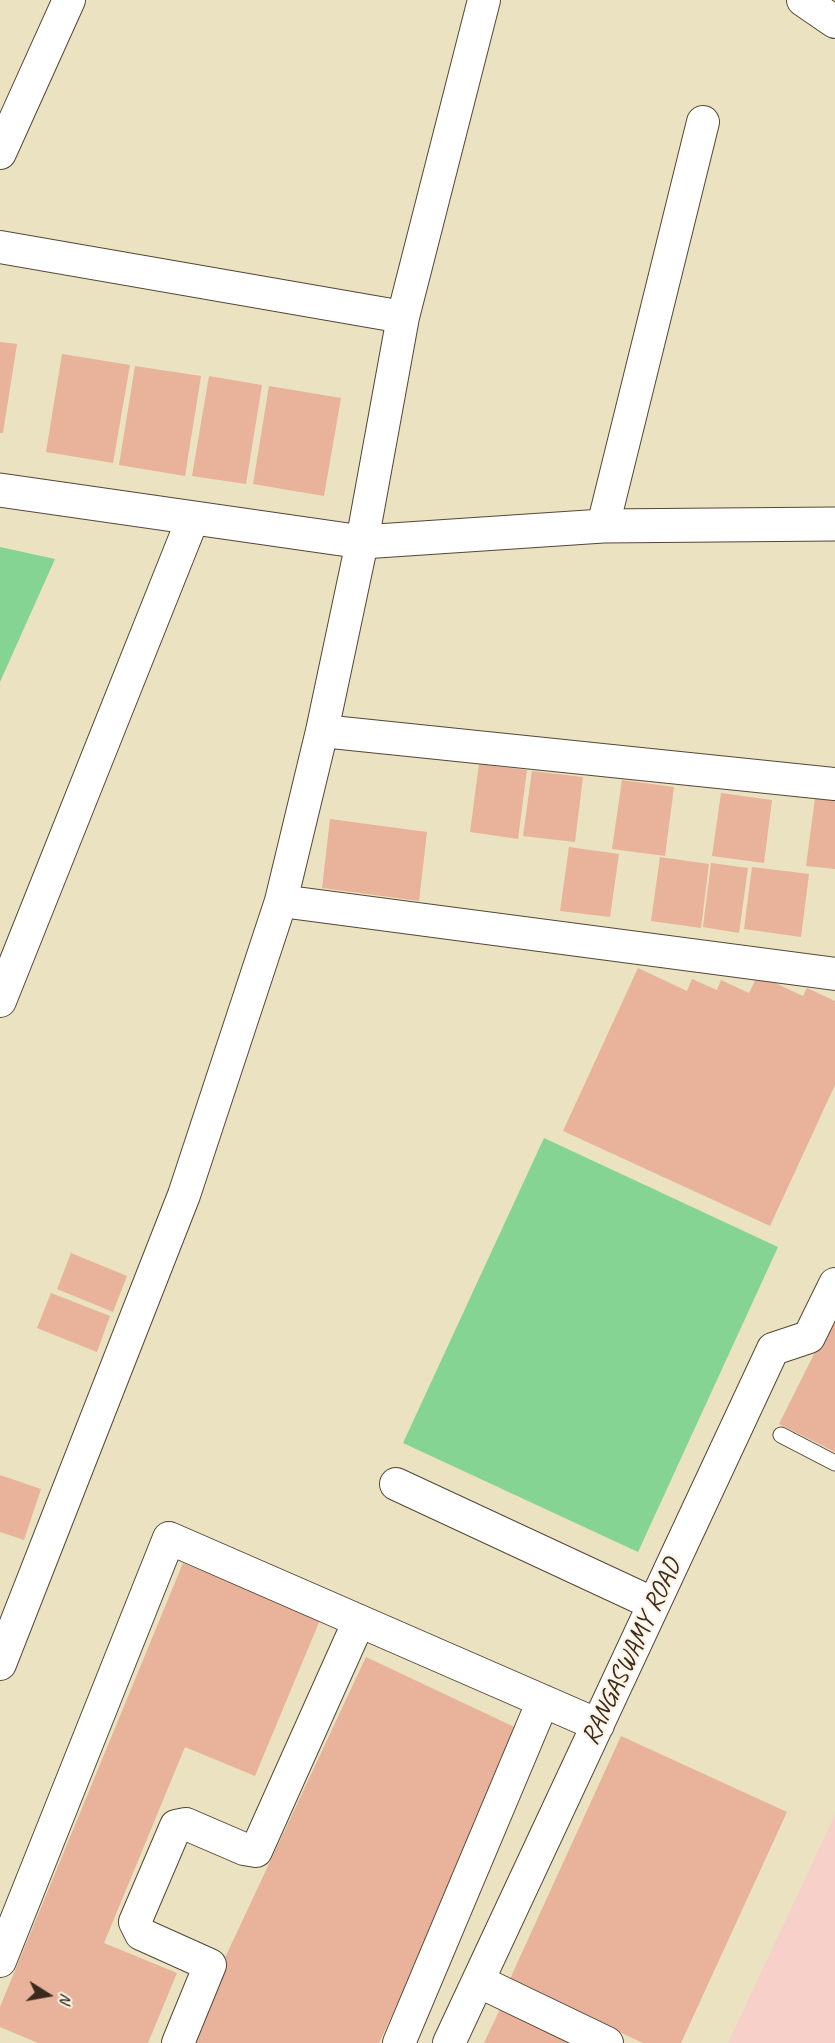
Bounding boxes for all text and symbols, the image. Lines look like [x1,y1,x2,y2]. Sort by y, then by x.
street label: RANGASWAMY ROAD [575,1554,689,1750]
north arrow [18,1965,78,2025]
text: N [55,1992,76,2005]

